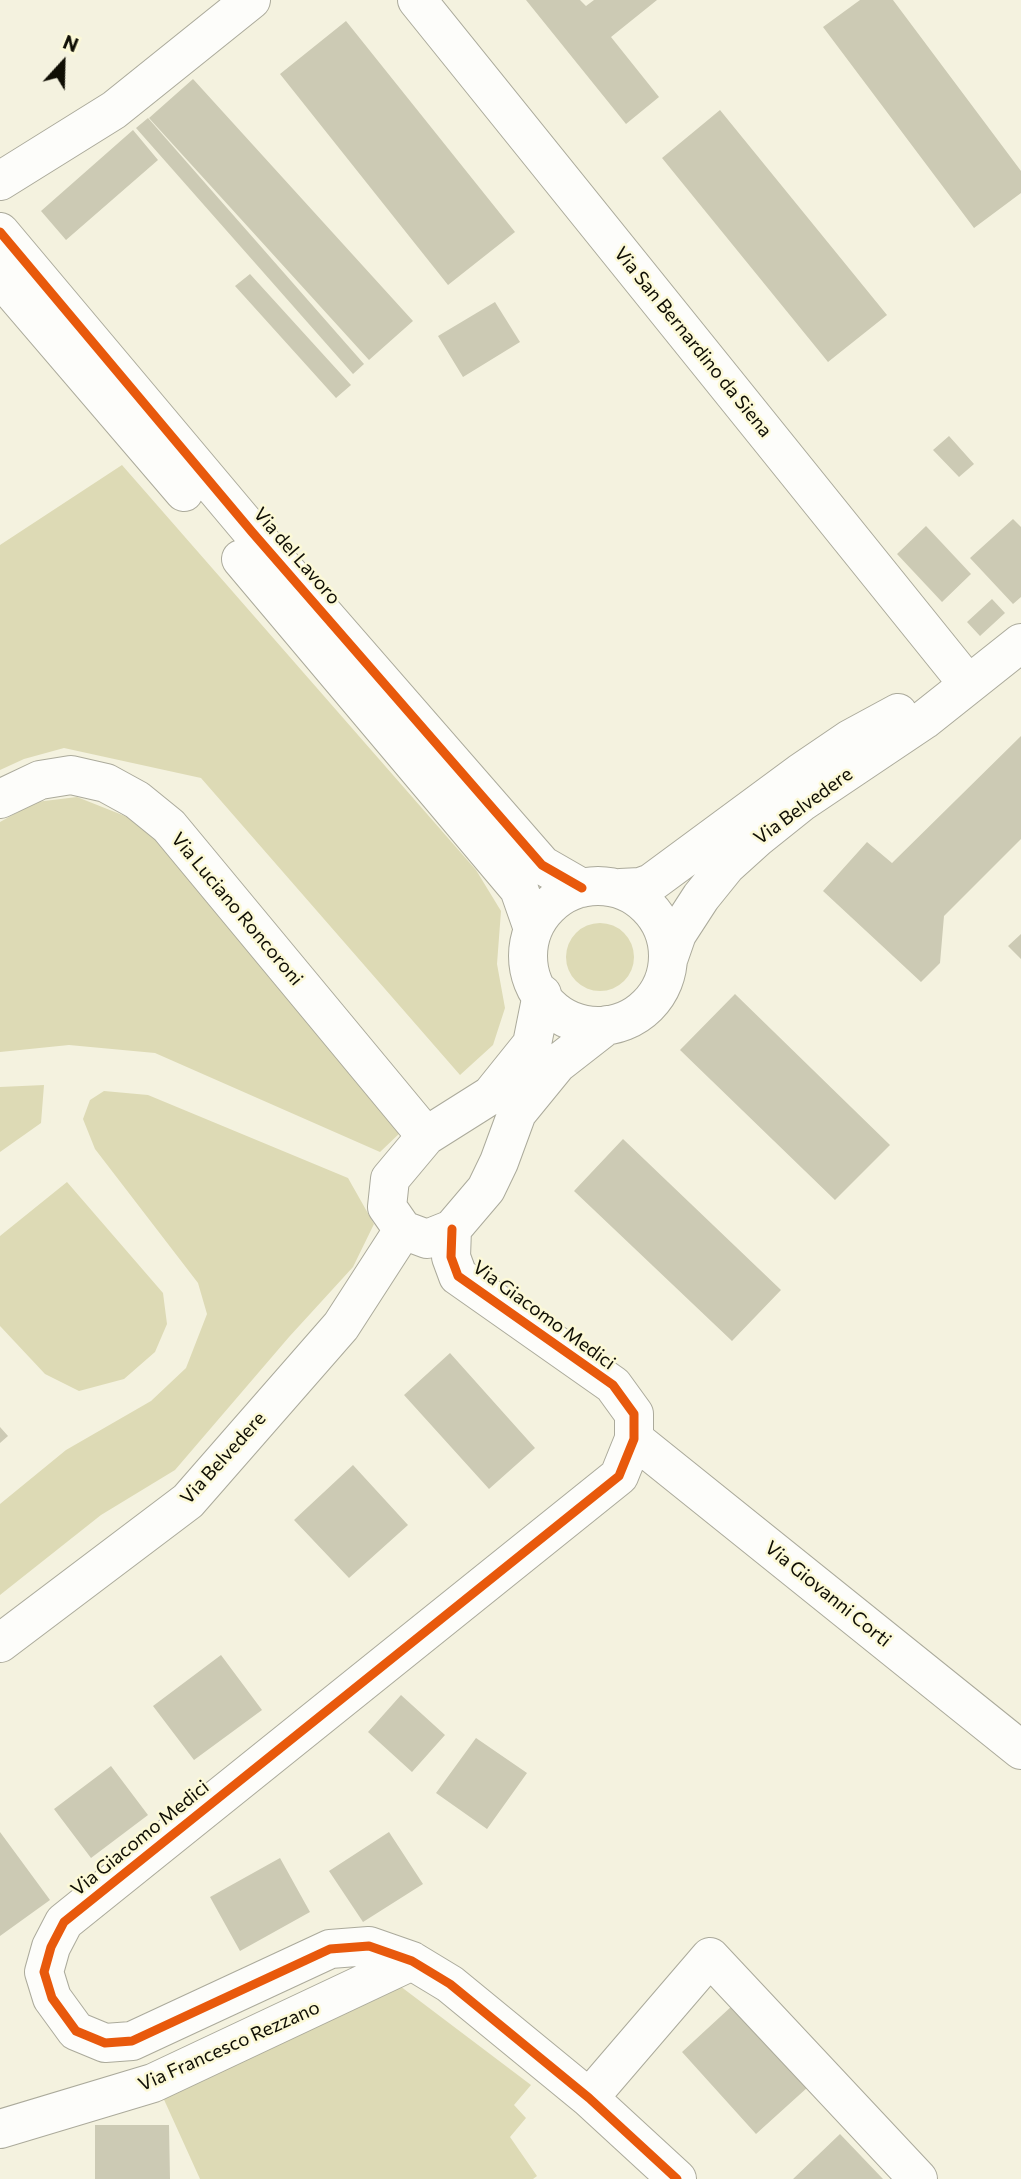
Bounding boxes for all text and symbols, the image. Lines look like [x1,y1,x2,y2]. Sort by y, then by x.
north arrow [28,28,98,98]
text: N [60,30,82,56]
street label: Via San Bernardino da Siena [609,242,777,442]
street label: Via del Lavoro [249,503,345,609]
street label: Via Belvedere [749,763,857,849]
street label: Via Luciano Roncoroni [166,828,308,990]
street label: Via Giacomo Medici [468,1256,620,1374]
street label: Via Belvedere [176,1407,270,1509]
street label: Via Giovanni Corti [760,1536,896,1652]
street label: Via Giacomo Medici [66,1775,214,1901]
street label: Via Francesco Rezzano [135,1996,323,2096]

